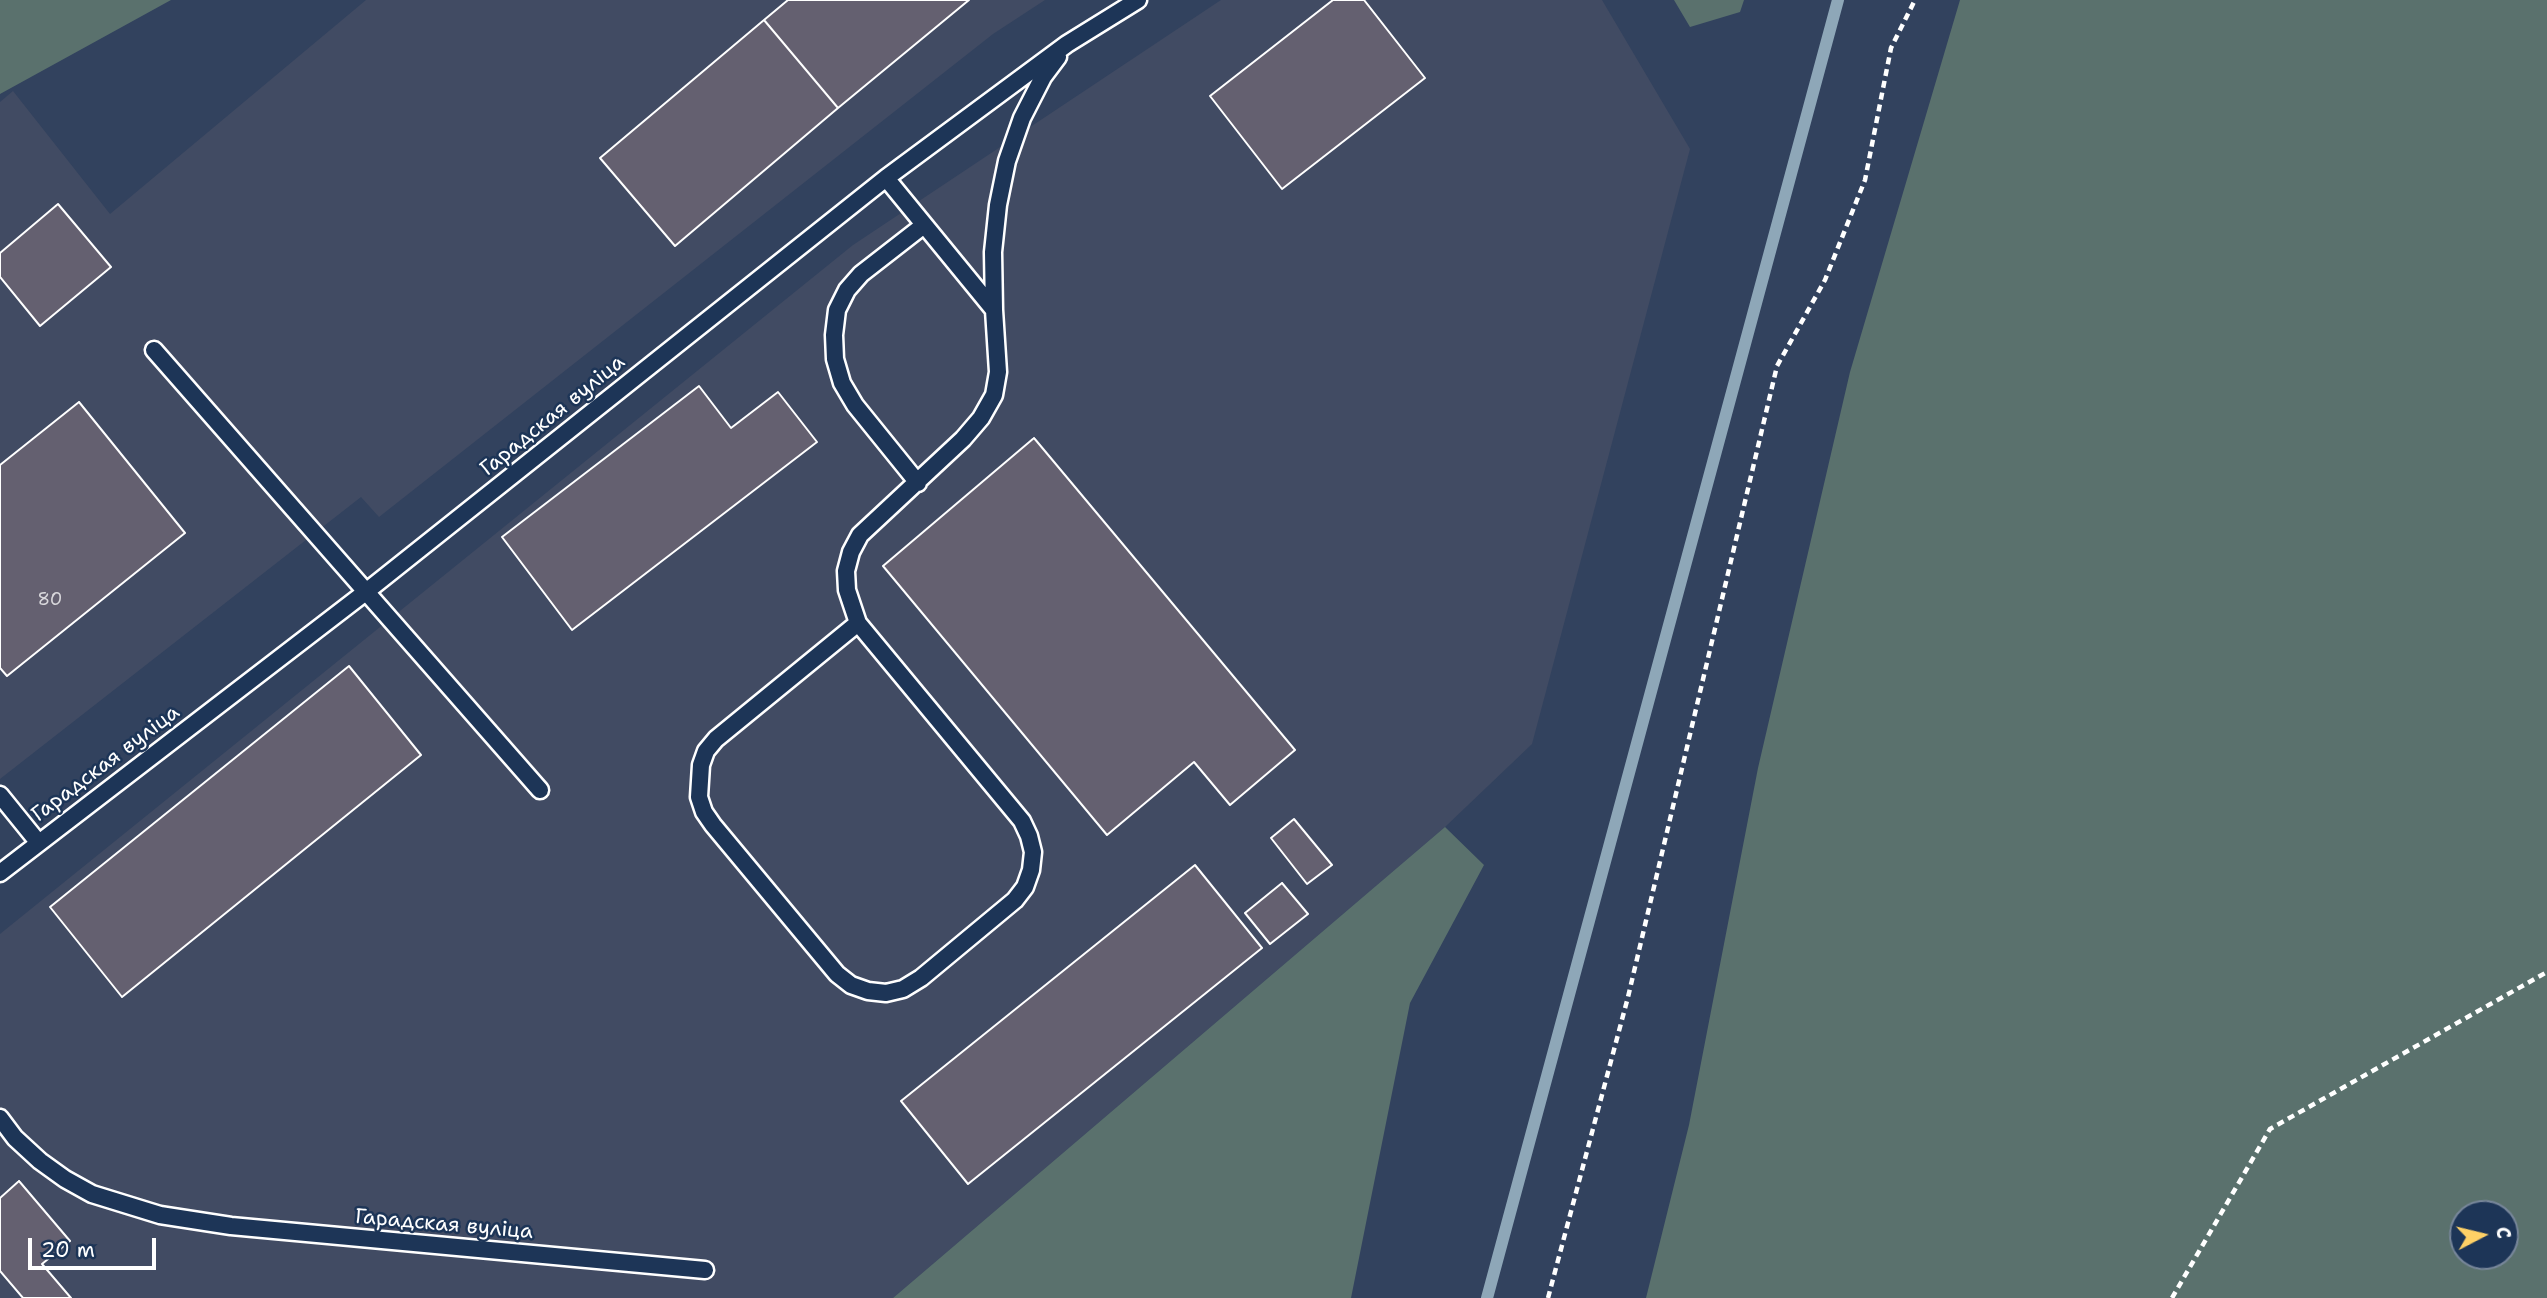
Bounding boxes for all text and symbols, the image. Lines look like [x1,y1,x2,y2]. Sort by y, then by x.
street label: Гарадская вуліца [476,350,630,482]
house number: 80 [38,589,62,611]
street label: Гарадская вуліца [27,700,185,828]
north arrow [2449,1200,2519,1270]
street label: Гарадская вуліца [354,1205,534,1245]
scale bar [32,1224,159,1268]
text: С [2490,1225,2516,1240]
text: 20 m [41,1236,95,1264]

